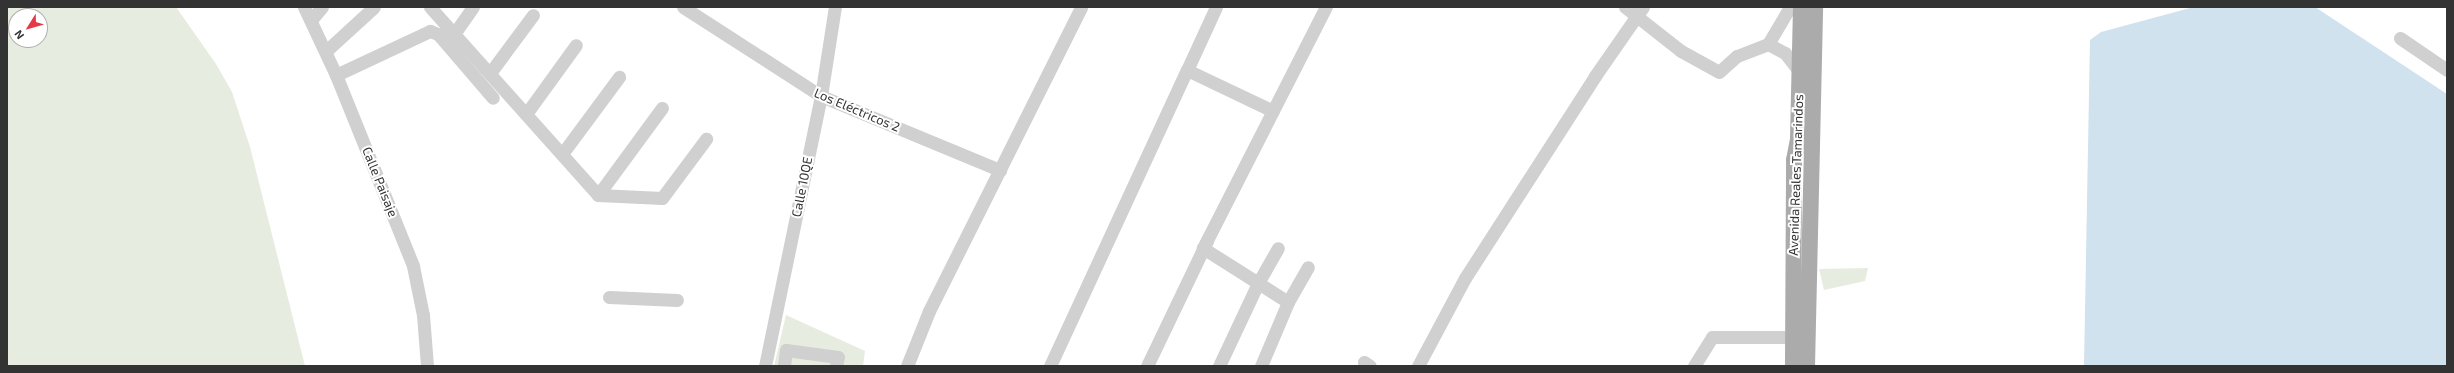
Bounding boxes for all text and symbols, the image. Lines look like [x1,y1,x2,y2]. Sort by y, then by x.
north arrow [8,8,48,48]
text: N [11,28,26,42]
street label: Los Eléctricos 2 [812,85,902,135]
street label: Avenida Reales Tamarindos [1785,94,1807,256]
street label: Calle Paisaje [359,145,401,219]
street label: Calle 10QE [789,156,815,218]

